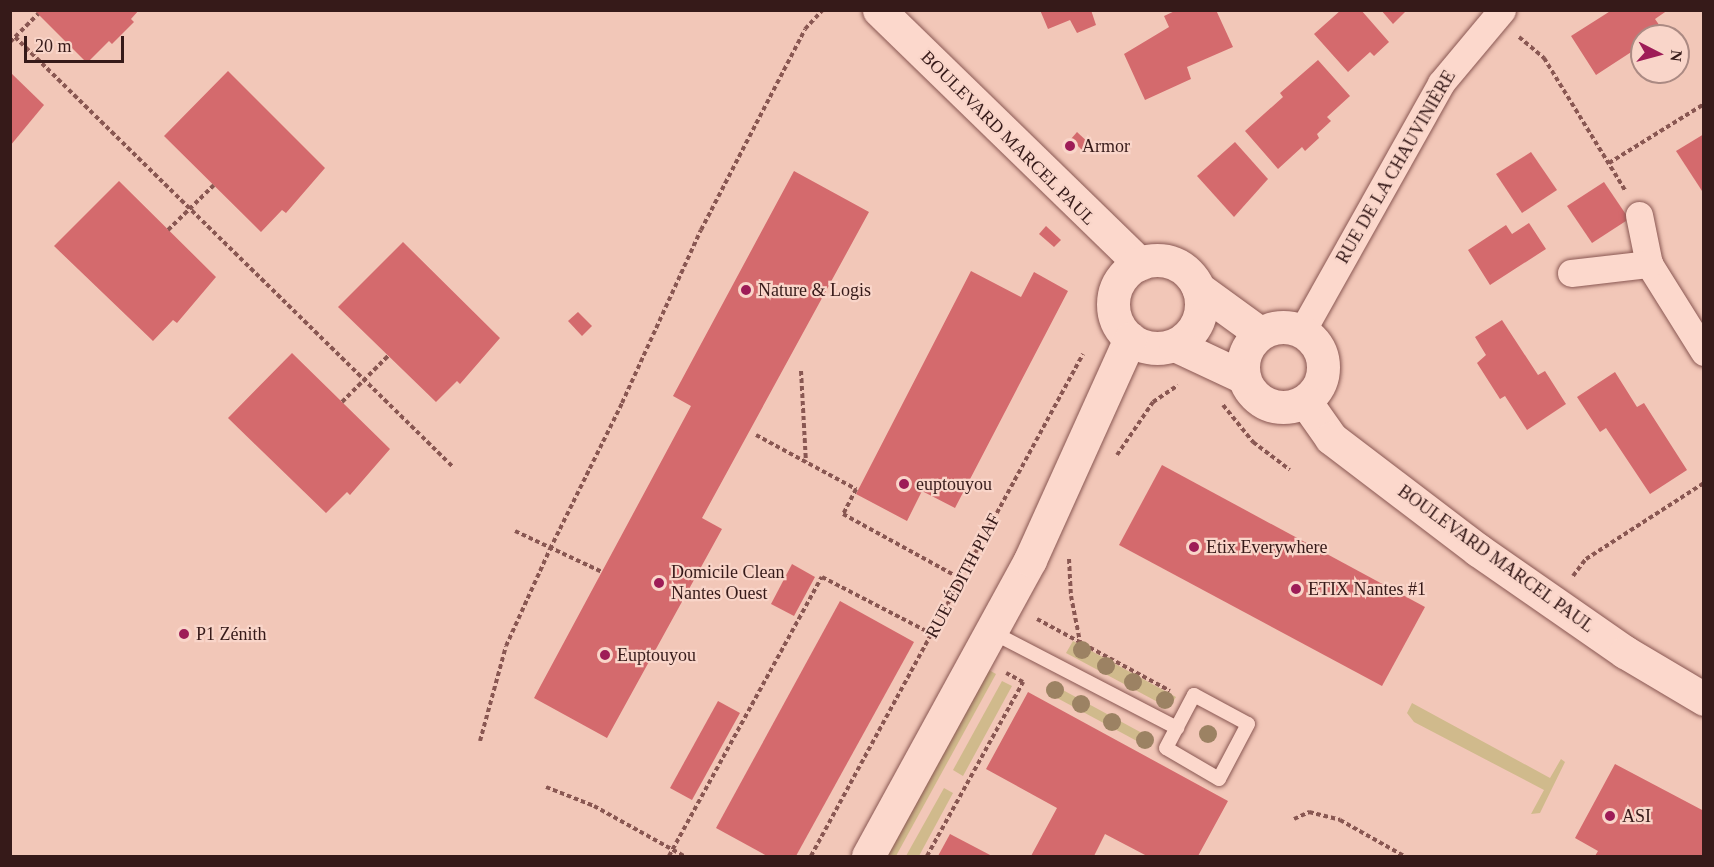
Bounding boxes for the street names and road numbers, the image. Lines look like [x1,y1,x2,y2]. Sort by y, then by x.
street label: BOULEVARD MARCEL PAUL [916,46,1100,230]
street label: RUE DE LA CHAUVINIÈRE [1332,66,1460,268]
street label: BOULEVARD MARCEL PAUL [1393,480,1599,638]
street label: RUE ÉDITH PIAF [921,510,1005,642]

